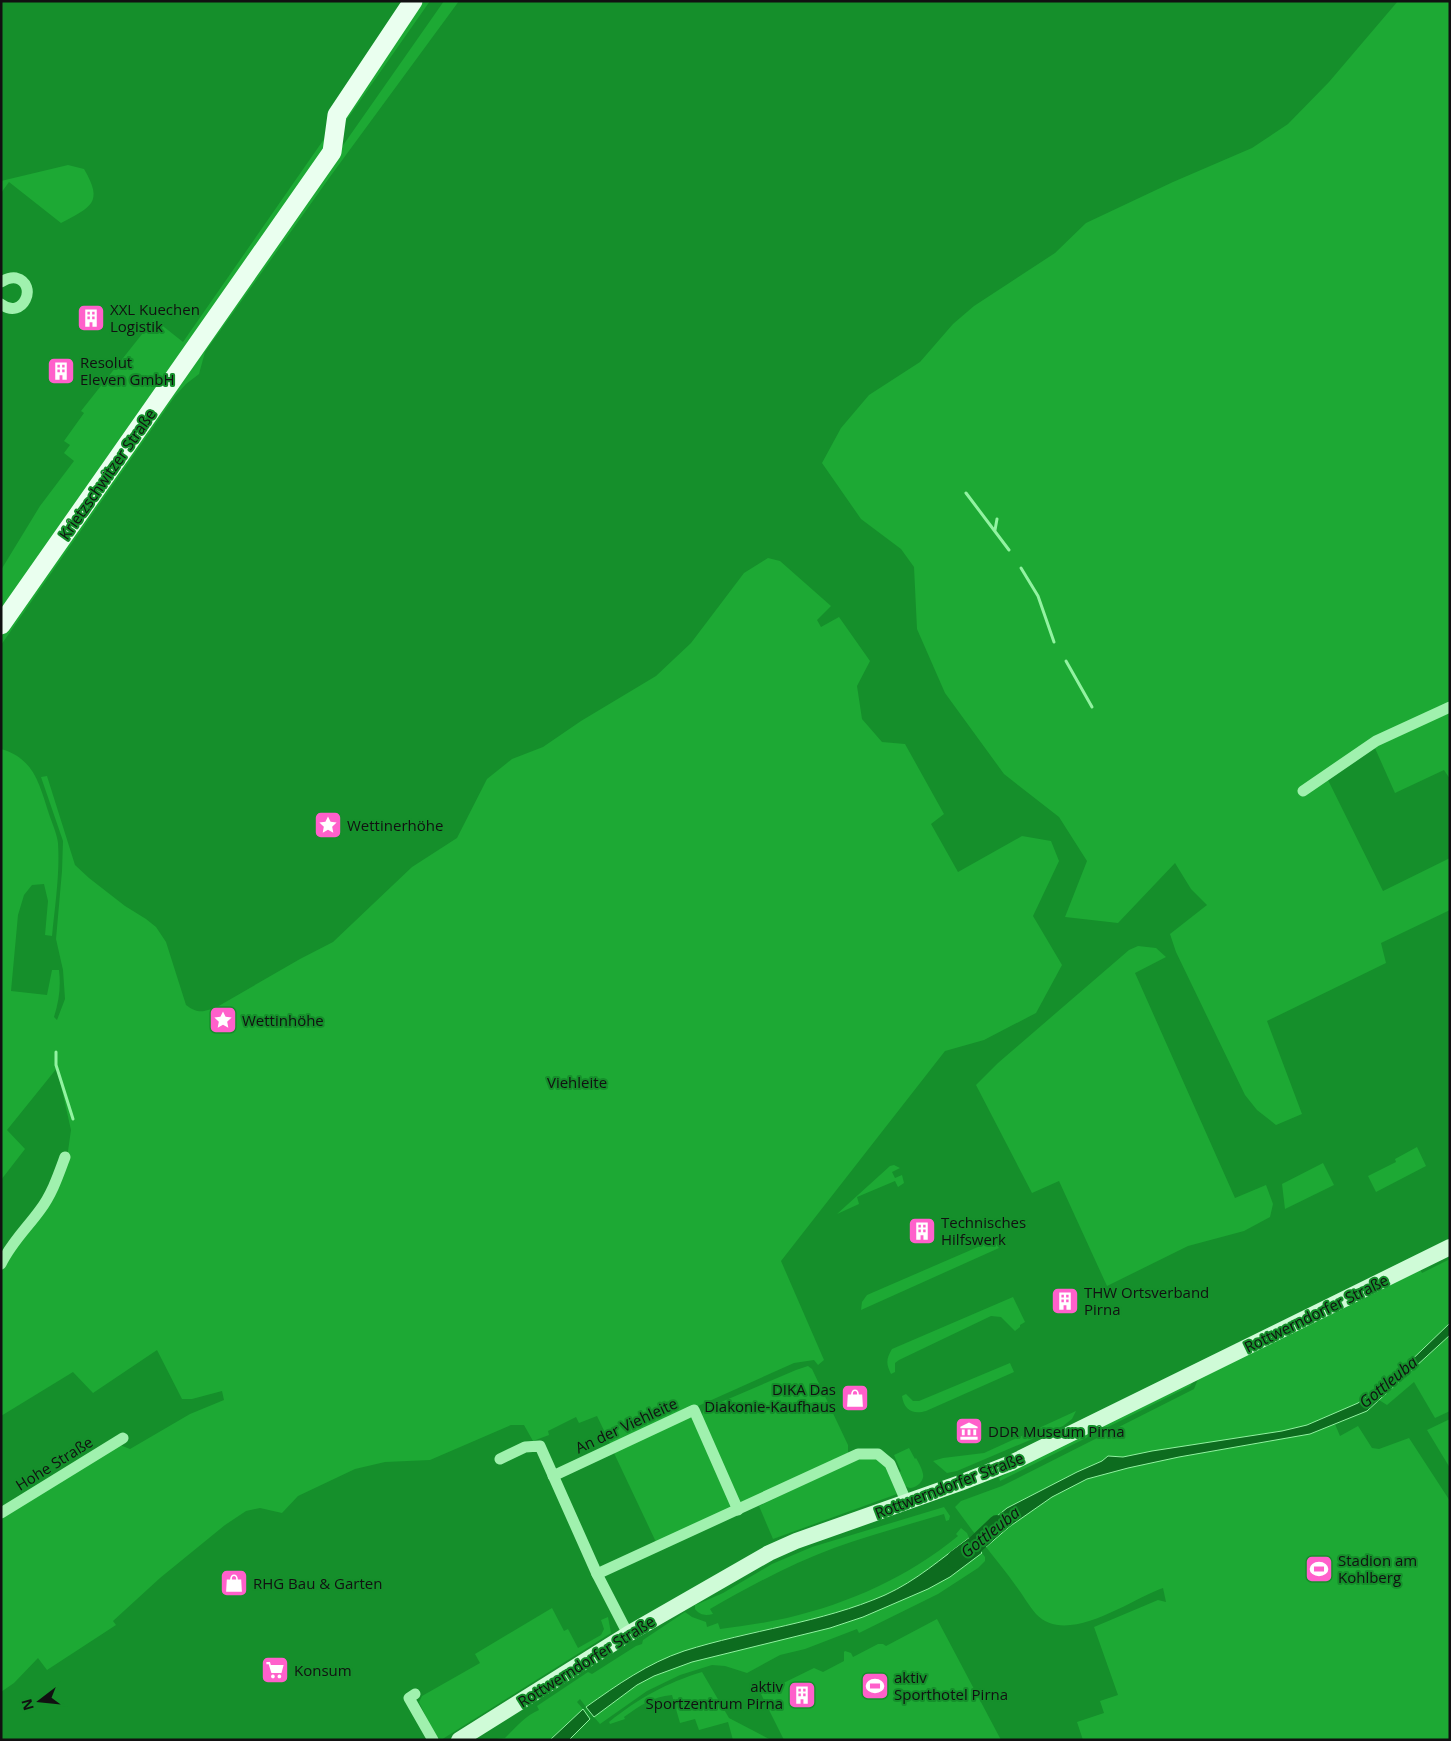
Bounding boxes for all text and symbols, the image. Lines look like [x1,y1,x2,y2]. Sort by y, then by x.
place label: XXL Kuechen Logistik [110,299,200,336]
building icon: XXL Kuechen Logistik [76,303,106,333]
place label: Resolut Eleven GmbH [80,352,175,389]
building icon: Resolut Eleven GmbH [46,356,76,386]
street label: Krietzschwitzer Straße [54,405,160,543]
place icon: Wettinerhöhe [313,810,343,840]
place label: Wettinerhöhe [347,815,443,835]
place icon: Wettinhöhe [208,1005,238,1035]
place label: Wettinhöhe [242,1010,324,1030]
park label: Viehleite [547,1072,607,1092]
place label: Technisches Hilfswerk [941,1212,1026,1249]
building icon: Technisches Hilfswerk [907,1216,937,1246]
street label: Rottwerndorfer Straße [1241,1269,1391,1357]
place label: THW Ortsverband Pirna [1084,1282,1209,1319]
building icon: THW Ortsverband Pirna [1050,1286,1080,1316]
water label: Gottleuba [1354,1351,1422,1413]
place label: DIKA Das Diakonie-Kaufhaus [704,1379,836,1416]
shop icon: DIKA Das Diakonie-Kaufhaus [840,1383,870,1413]
street label: An der Viehleite [572,1393,680,1457]
museum icon: DDR Museum Pirna [954,1416,984,1446]
place label: DDR Museum Pirna [988,1421,1125,1441]
street label: Hohe Straße [12,1431,96,1495]
street label: Rottwerndorfer Straße [872,1447,1026,1523]
water label: Gottleuba [956,1501,1024,1563]
place label: Stadion am Kohlberg [1338,1550,1417,1587]
sports icon: Stadion am Kohlberg [1304,1554,1334,1584]
shop icon: RHG Bau & Garten [219,1568,249,1598]
place label: RHG Bau & Garten [253,1573,382,1593]
street label: Rottwerndorfer Straße [514,1611,658,1711]
supermarket icon: Konsum [260,1655,290,1685]
place label: Konsum [294,1660,352,1680]
place label: aktiv Sporthotel Pirna [894,1667,1008,1704]
sports icon: aktiv Sporthotel Pirna [860,1671,890,1701]
north arrow [15,1676,65,1726]
place label: aktiv Sportzentrum Pirna [646,1676,784,1713]
building icon: aktiv Sportzentrum Pirna [787,1680,817,1710]
text: N [16,1697,38,1713]

